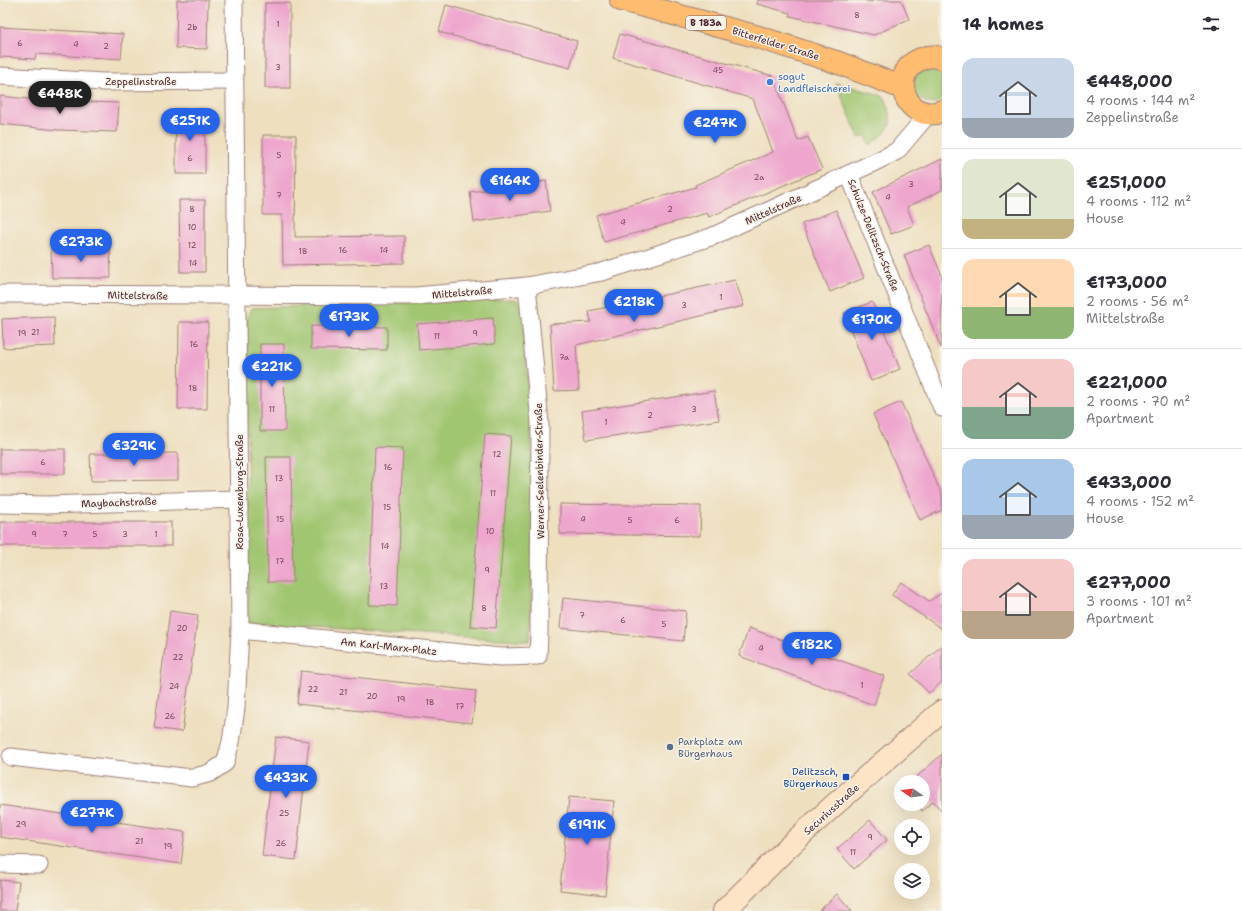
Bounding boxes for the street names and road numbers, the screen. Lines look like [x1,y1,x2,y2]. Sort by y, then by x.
road number: B 183a [686,16,726,30]
street label: Bitterfelder Straße [731,24,821,63]
street label: Zeppelinstraße [105,75,177,88]
street label: Schulze-Delitzsch-Straße [845,177,902,294]
street label: Mittelstraße [743,191,804,228]
street label: Mittelstraße [431,283,493,302]
street label: Mittelstraße [108,288,169,303]
street label: Werner-Seelenbinder-Straße [532,403,547,539]
street label: Rosa-Luxemburg-Straße [233,434,246,550]
street label: Maybachstraße [81,495,157,510]
street label: Am Karl-Marx-Platz [340,635,438,658]
street label: Securiusstraße [801,781,862,838]

